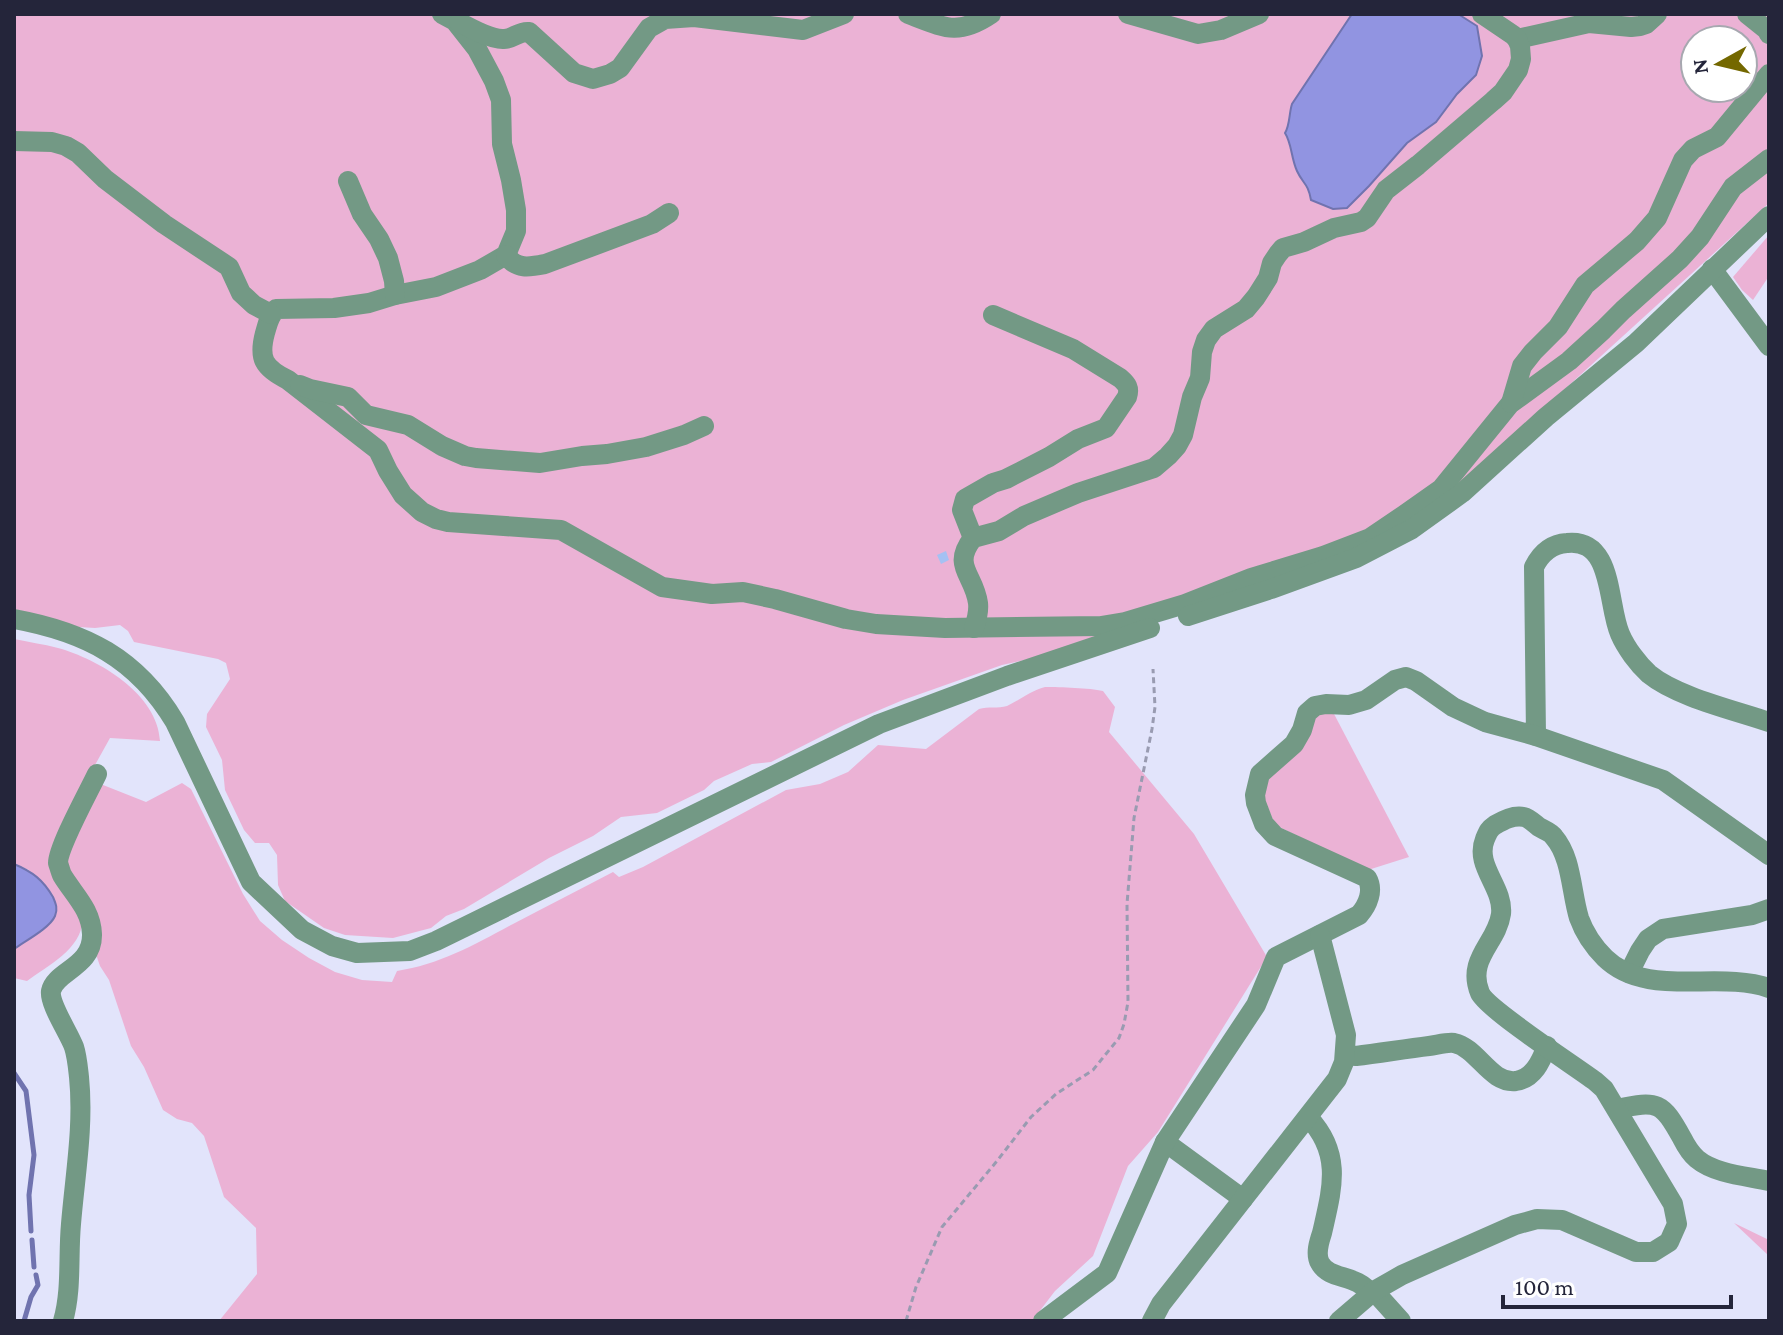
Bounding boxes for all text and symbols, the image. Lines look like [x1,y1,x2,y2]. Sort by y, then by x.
north arrow [1679,24,1759,104]
text: N [1686,58,1713,76]
scale bar [1503,1259,1731,1309]
text: 100 m [1515,1273,1574,1300]

